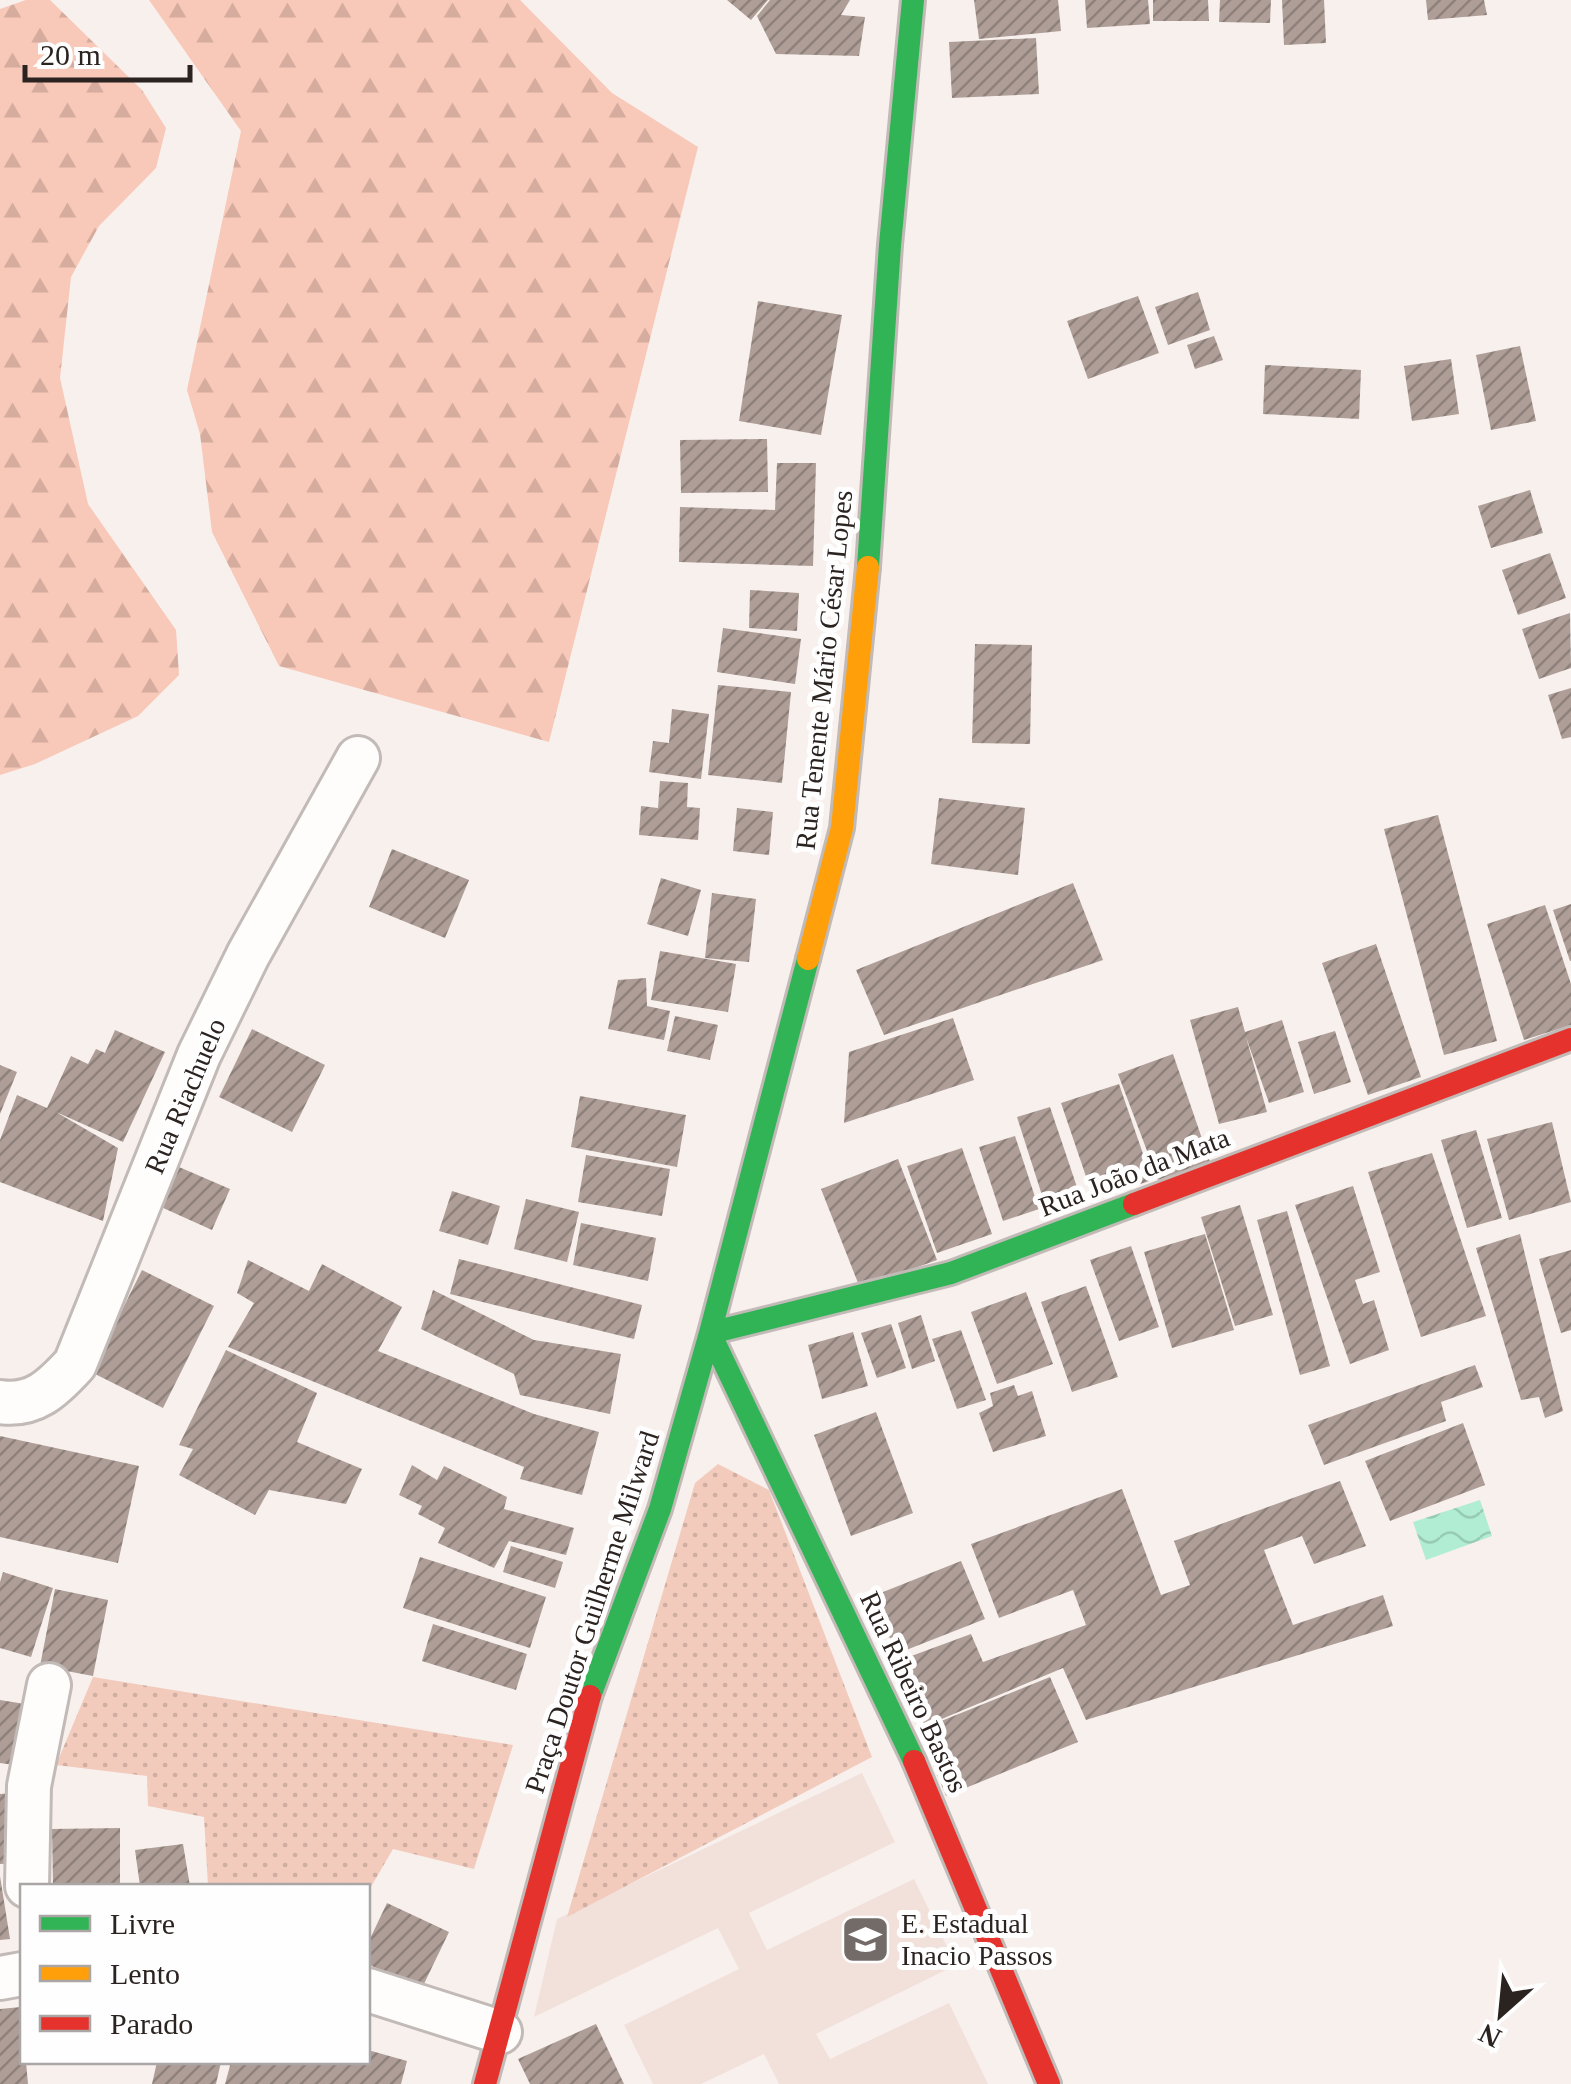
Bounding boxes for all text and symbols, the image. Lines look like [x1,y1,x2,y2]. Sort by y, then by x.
scale bar [25,20,190,82]
text: 20 m [40,38,101,71]
street label: Rua Tenente Mário César Lopes [790,489,858,851]
street label: Rua Riachuelo [138,1014,232,1178]
street label: Rua João da Mata [1034,1121,1234,1223]
street label: Praça Doutor Guilherme Milward [519,1427,665,1797]
street label: Rua Ribeiro Bastos [854,1587,974,1797]
legend [20,1884,370,2064]
text: Livre [110,1907,175,1940]
place label: E. Estadual Inacio Passos [901,1908,1053,1971]
school or university icon: E. Estadual Inacio Passos [840,1913,892,1965]
text: Lento [110,1957,180,1990]
north arrow [1451,1964,1551,2064]
text: Parado [110,2007,193,2040]
text: N [1474,2017,1506,2054]

